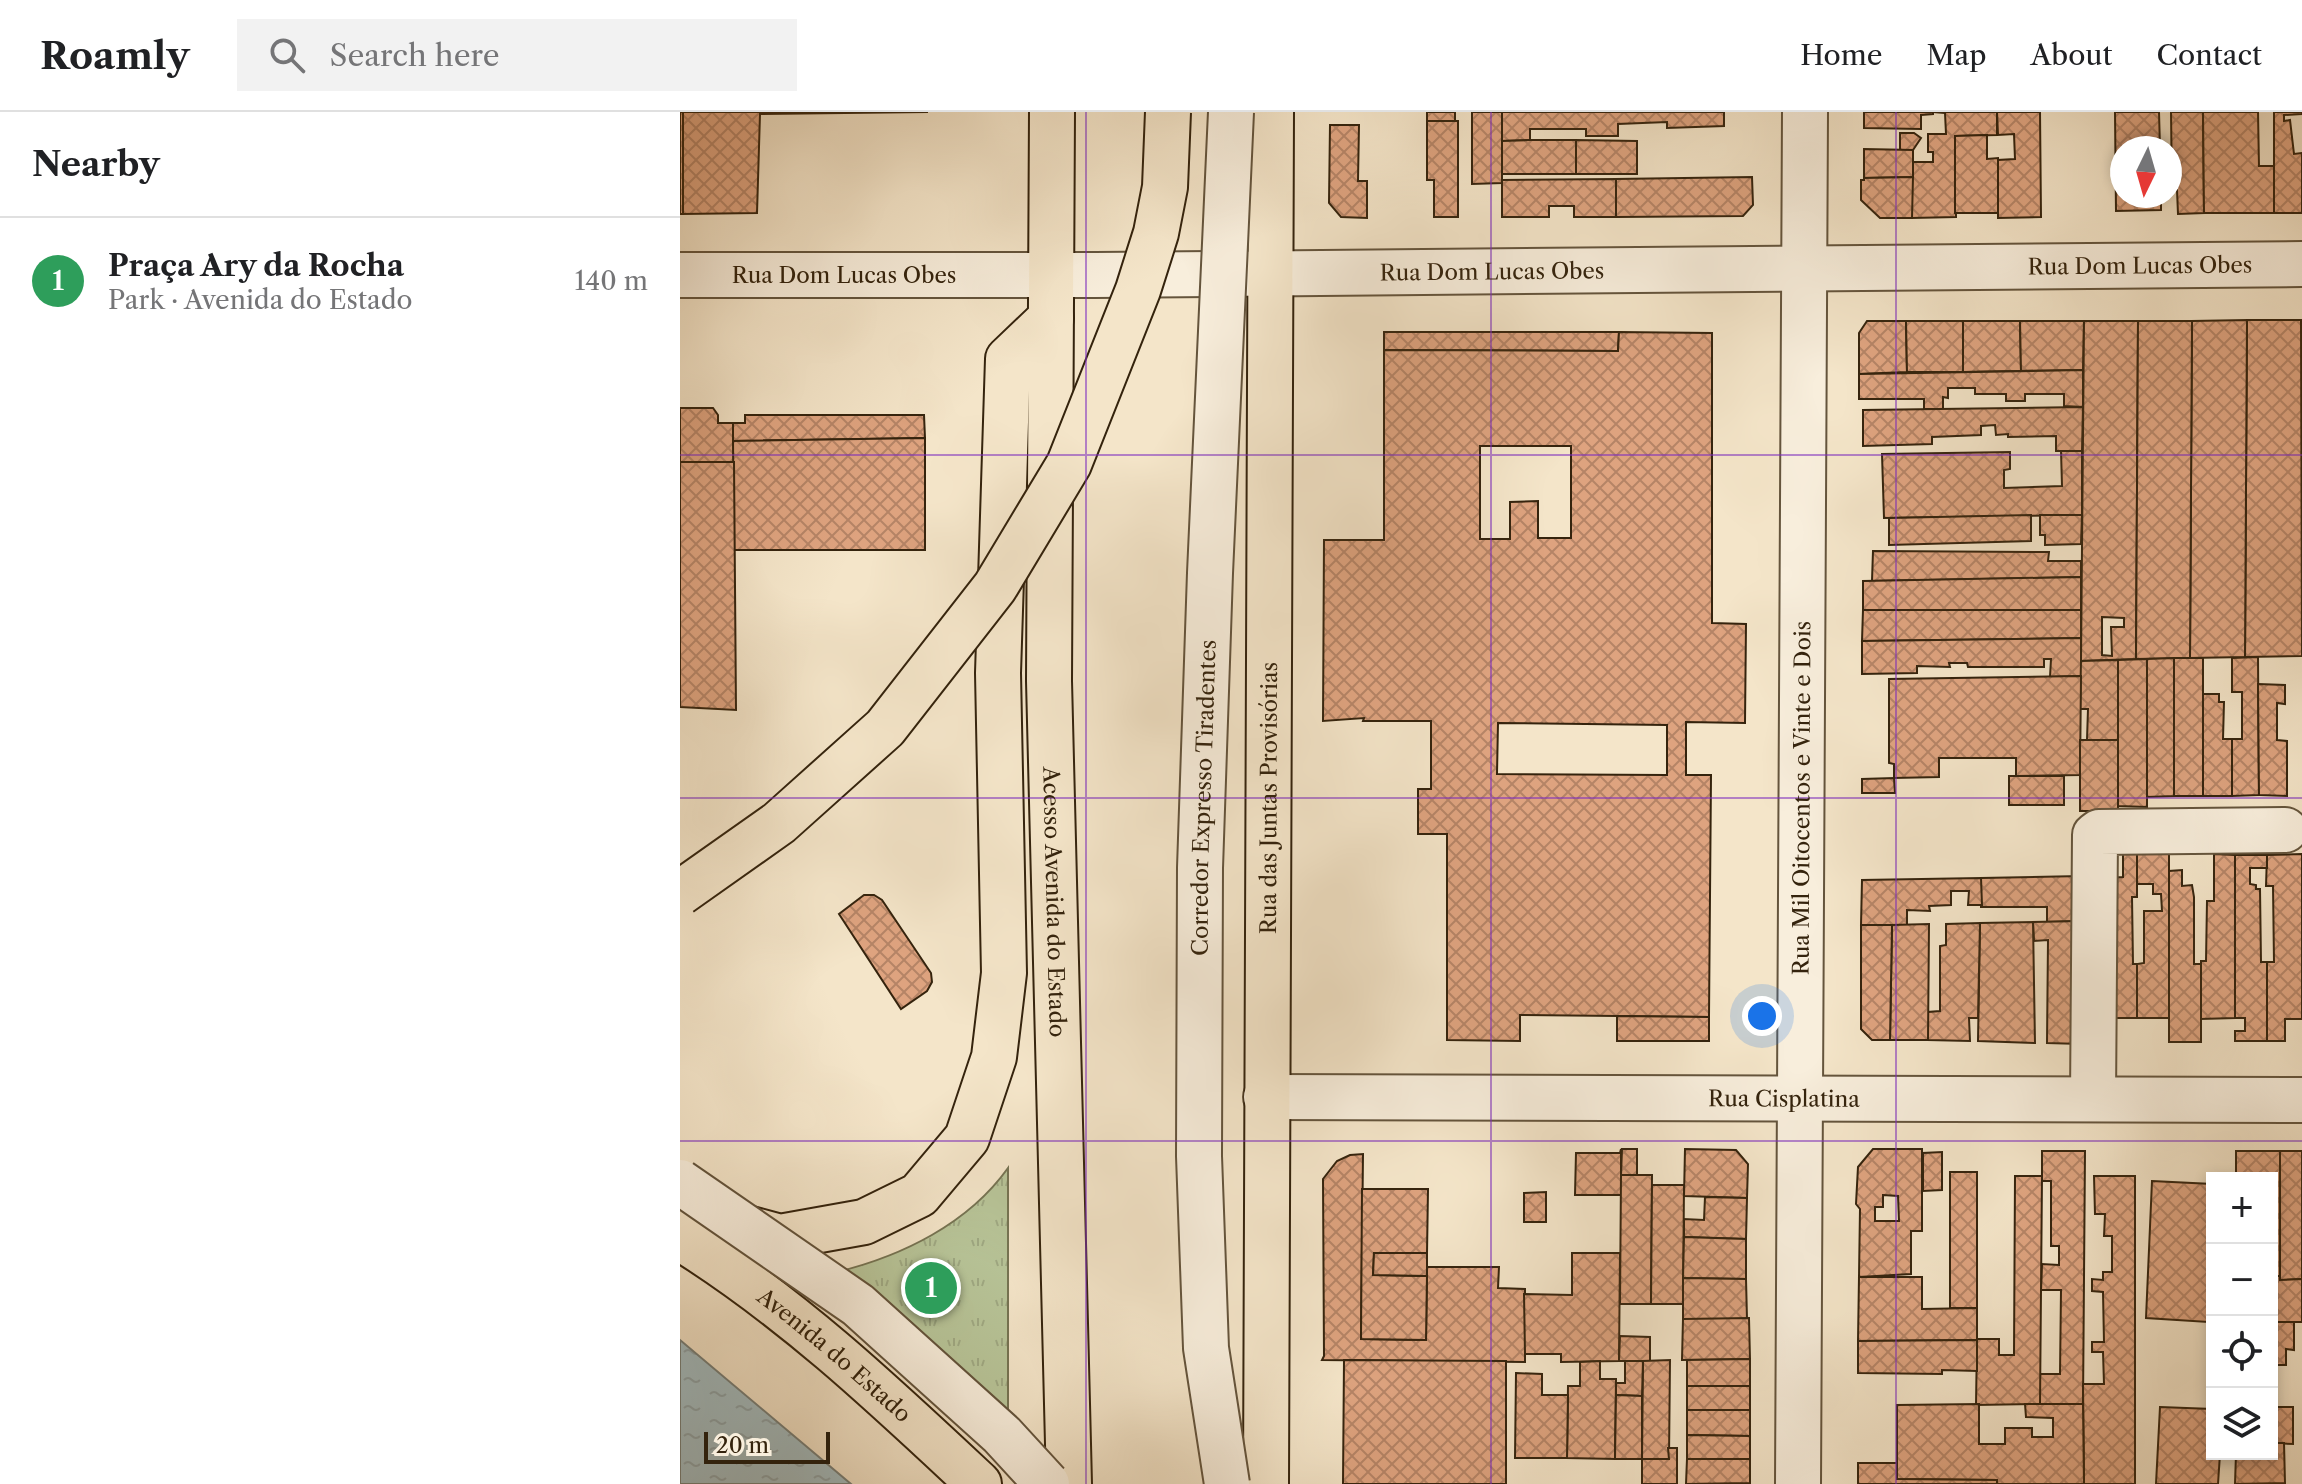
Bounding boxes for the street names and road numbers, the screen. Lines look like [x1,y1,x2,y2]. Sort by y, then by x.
street label: Rua Dom Lucas Obes [2027,251,2252,281]
street label: Rua Dom Lucas Obes [1380,257,1604,286]
street label: Rua Dom Lucas Obes [732,262,956,289]
street label: Rua Mil Oitocentos e Vinte e Dois [1788,621,1816,975]
street label: Corredor Expresso Tiradentes [1187,639,1222,956]
street label: Rua das Juntas Provisórias [1255,662,1283,934]
street label: Acesso Avenida do Estado [1037,765,1071,1038]
street label: Rua Cisplatina [1708,1085,1860,1113]
street label: Avenida do Estado [751,1282,917,1428]

